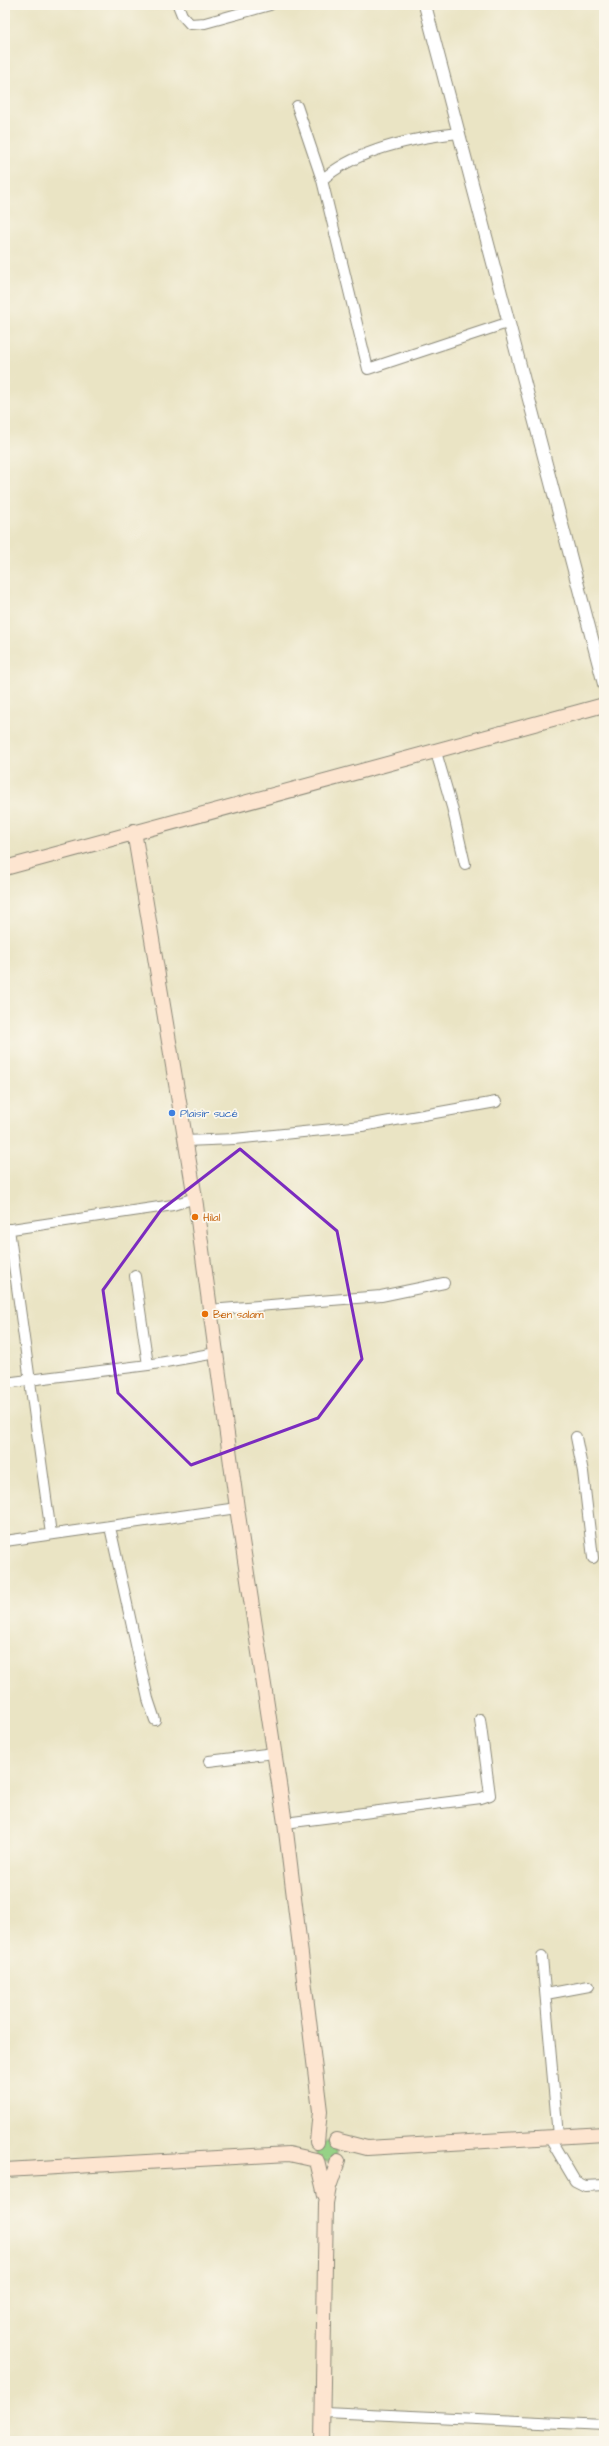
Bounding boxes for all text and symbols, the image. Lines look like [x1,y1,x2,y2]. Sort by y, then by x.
place label: Plaisir sucé [180,1106,238,1121]
marker: Plaisir sucé [167,1108,177,1118]
place label: Hilal [203,1210,221,1225]
marker: Hilal [190,1212,200,1222]
place label: Ben salam [213,1307,264,1322]
marker: Ben salam [200,1309,210,1319]

